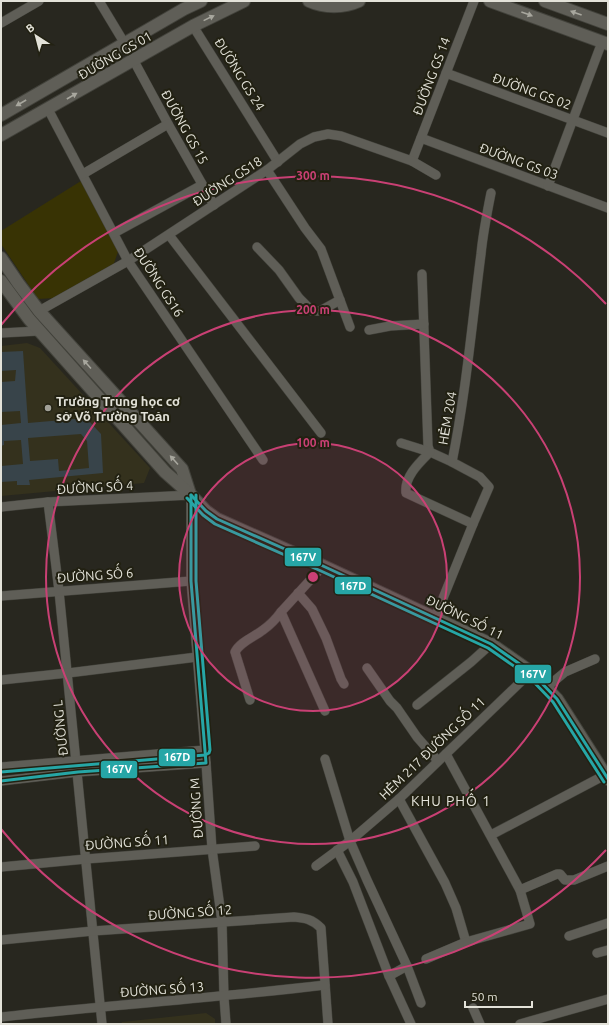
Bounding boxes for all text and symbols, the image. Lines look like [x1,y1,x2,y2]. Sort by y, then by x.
one-way arrow [570,9,582,15]
one-way arrow [521,12,533,18]
one-way arrow [204,15,215,21]
north arrow [16,16,56,56]
text: B [24,21,37,35]
street label: ĐƯỜNG GS 01 [75,27,154,82]
street label: ĐƯỜNG GS 24 [212,35,269,113]
street label: ĐƯỜNG GS 14 [408,35,452,117]
street label: ĐƯỜNG GS 02 [491,69,574,112]
street label: ĐƯỜNG GS 15 [159,87,212,166]
one-way arrow [66,92,77,99]
one-way arrow [15,100,27,107]
street label: ĐƯỜNG GS 03 [478,139,561,182]
street label: ĐƯỜNG GS18 [189,152,264,209]
text: 300 m [296,169,330,182]
street label: ĐƯỜNG GS16 [131,244,188,319]
text: 200 m [296,303,330,316]
one-way arrow [82,359,92,369]
street label: HẺM 204 [435,390,459,446]
place label: Trường Trung học cơ sở Võ Trường Toản [56,394,180,423]
marker: Trường Trung học cơ sở Võ Trường Toản [43,403,53,413]
text: 100 m [296,436,330,449]
one-way arrow [170,456,179,465]
street label: ĐƯỜNG SỐ 4 [56,474,134,496]
line badge: 167V [284,547,322,567]
text: 167V [290,551,316,563]
street label: ĐƯỜNG SỐ 6 [56,561,134,585]
centre of rings [306,570,320,584]
line badge: 167D [334,576,372,595]
text: 167D [340,580,366,592]
street label: ĐƯỜNG SỐ 11 [424,589,508,642]
line badge: 167V [514,664,552,684]
text: 167V [520,668,546,680]
street label: HẺM 217 ĐƯỜNG SỐ 11 [374,691,488,802]
street label: ĐƯỜNG L [49,699,70,757]
line badge: 167D [158,748,196,767]
text: 167D [164,751,190,763]
line badge: 167V [100,760,138,779]
text: 167V [106,763,132,775]
street label: ĐƯỜNG M [186,777,205,839]
district label: KHU PHỐ 1 [411,788,491,809]
street label: ĐƯỜNG SỐ 11 [84,828,169,852]
street label: ĐƯỜNG SỐ 12 [147,898,232,922]
street label: ĐƯỜNG SỐ 13 [119,975,204,999]
scale bar [465,983,532,1009]
text: 50 m [471,990,498,1003]

